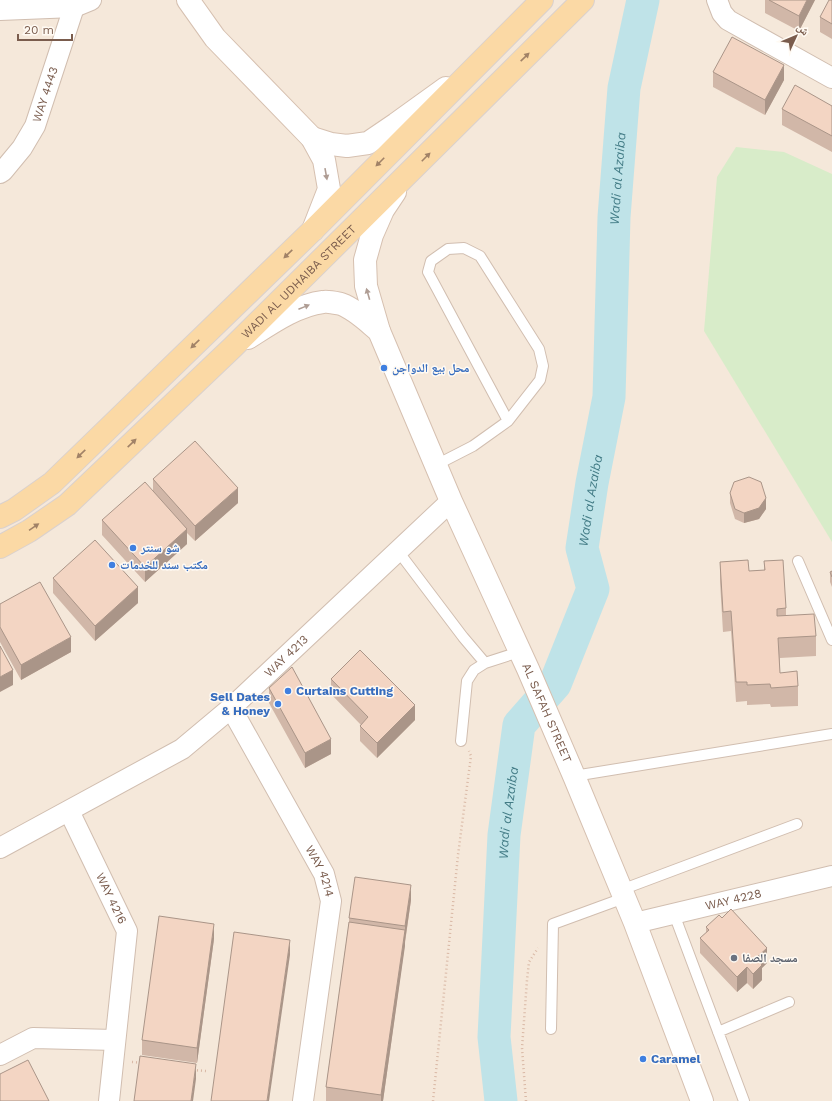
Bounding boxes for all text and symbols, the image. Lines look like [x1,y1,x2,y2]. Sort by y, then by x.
scale bar [18,16,72,42]
north arrow [776,16,816,56]
text: ش [793,21,812,39]
text: 20 m [24,23,54,37]
one-way arrow [520,52,530,62]
street label: WAY 4443 [30,65,61,124]
water label: Wadi al Azaiba [606,132,628,225]
one-way arrow [421,152,431,162]
one-way arrow [375,157,385,167]
one-way arrow [323,168,329,180]
street label: WADI AL UDHAIBA STREET [239,222,359,341]
one-way arrow [283,249,293,259]
one-way arrow [365,287,371,299]
one-way arrow [298,304,310,310]
one-way arrow [190,339,200,349]
place label: محل بيع الدواجن [392,361,470,376]
marker: محل بيع الدواجن [379,363,389,373]
one-way arrow [127,438,137,448]
one-way arrow [76,450,86,459]
water label: Wadi al Azaiba [575,453,605,548]
one-way arrow [28,524,40,531]
place label: شو سنتر [140,541,180,555]
marker: شو سنتر [128,543,138,553]
place label: مكتب سند للخدمات [120,558,208,572]
marker: مكتب سند للخدمات [107,560,117,570]
street label: WAY 4213 [262,632,311,680]
street label: AL SAFAH STREET [519,661,574,765]
place label: Curtains Cutting [296,684,393,698]
marker: Curtains Cutting [283,686,293,696]
place label: Sell Dates & Honey [210,690,271,718]
marker: Sell Dates & Honey [273,699,283,709]
water label: Wadi al Azaiba [495,766,521,860]
street label: WAY 4214 [302,843,337,898]
street label: WAY 4216 [93,871,129,926]
street label: WAY 4228 [704,886,763,913]
place label: مسجد الصفا [742,951,798,965]
marker: مسجد الصفا [729,953,739,963]
place label: Caramel [651,1052,700,1066]
marker: Caramel [638,1054,648,1064]

